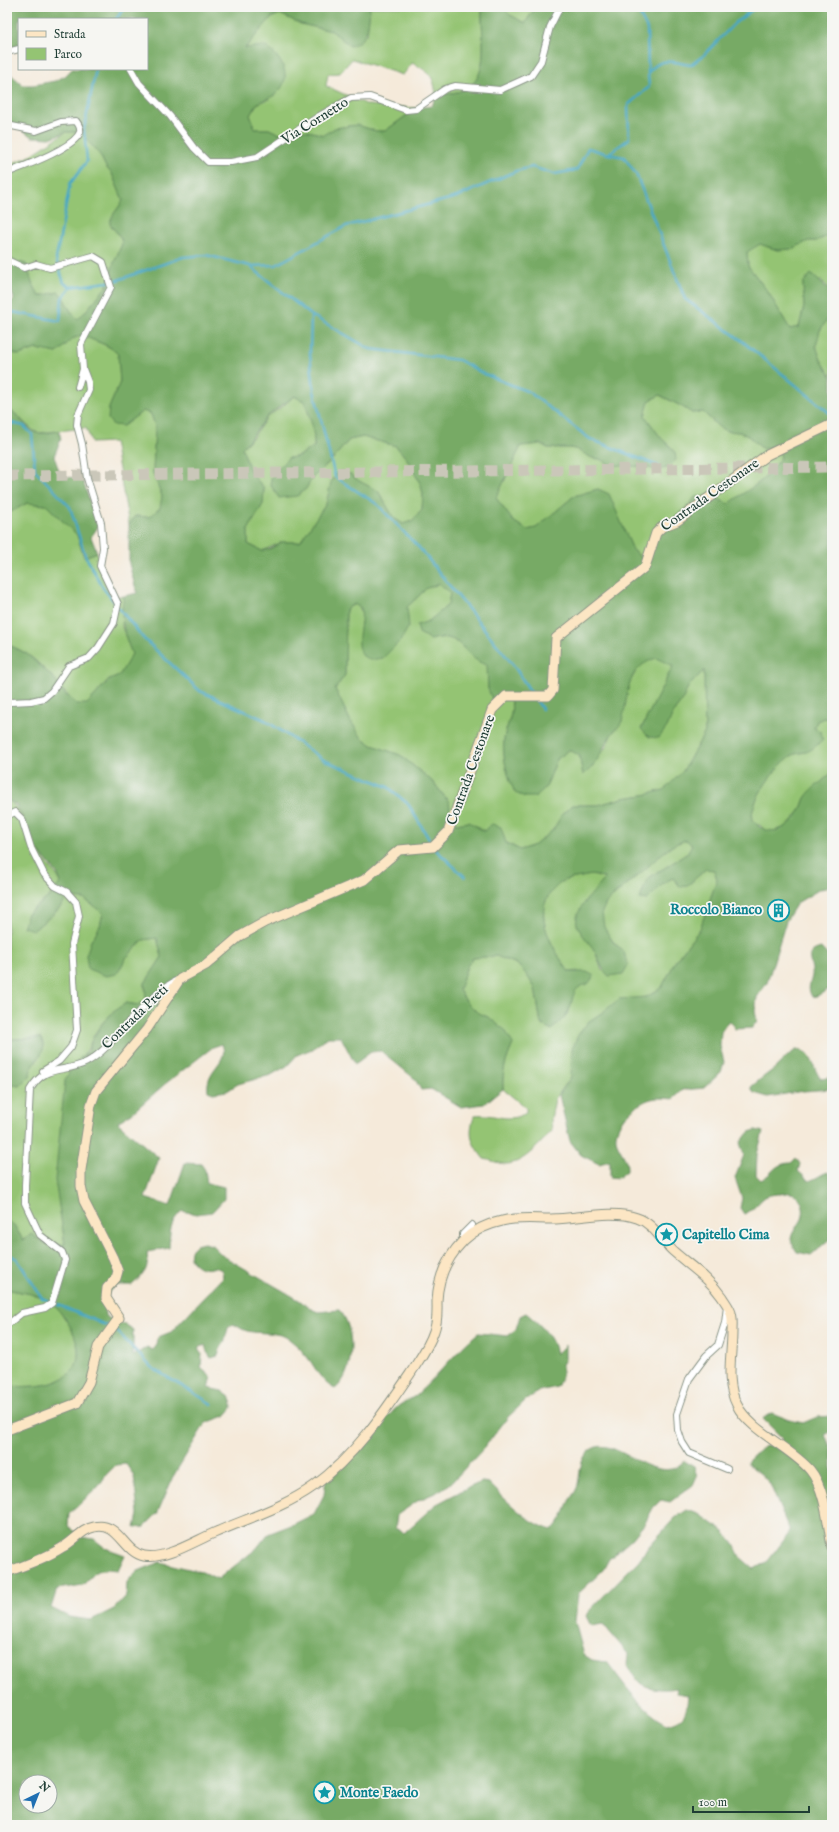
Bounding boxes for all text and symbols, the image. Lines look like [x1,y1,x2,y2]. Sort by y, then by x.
legend [18,18,148,70]
text: Strada [54,27,86,42]
text: Parco [54,47,83,62]
street label: Via Cornetto [277,93,352,149]
street label: Contrada Cestonare [657,454,763,536]
street label: Contrada Cestonare [443,712,500,828]
building icon: Roccolo Bianco [765,897,791,923]
place label: Roccolo Bianco [670,901,762,919]
street label: Contrada Preti [98,981,172,1053]
place icon: Capitello Cima [654,1222,680,1248]
place label: Capitello Cima [682,1226,770,1244]
north arrow [18,1774,58,1814]
text: N [35,1778,53,1796]
place icon: Monte Faedo [311,1780,337,1806]
place label: Monte Faedo [340,1784,419,1802]
scale bar [693,1788,809,1814]
text: 100 m [699,1795,727,1810]

